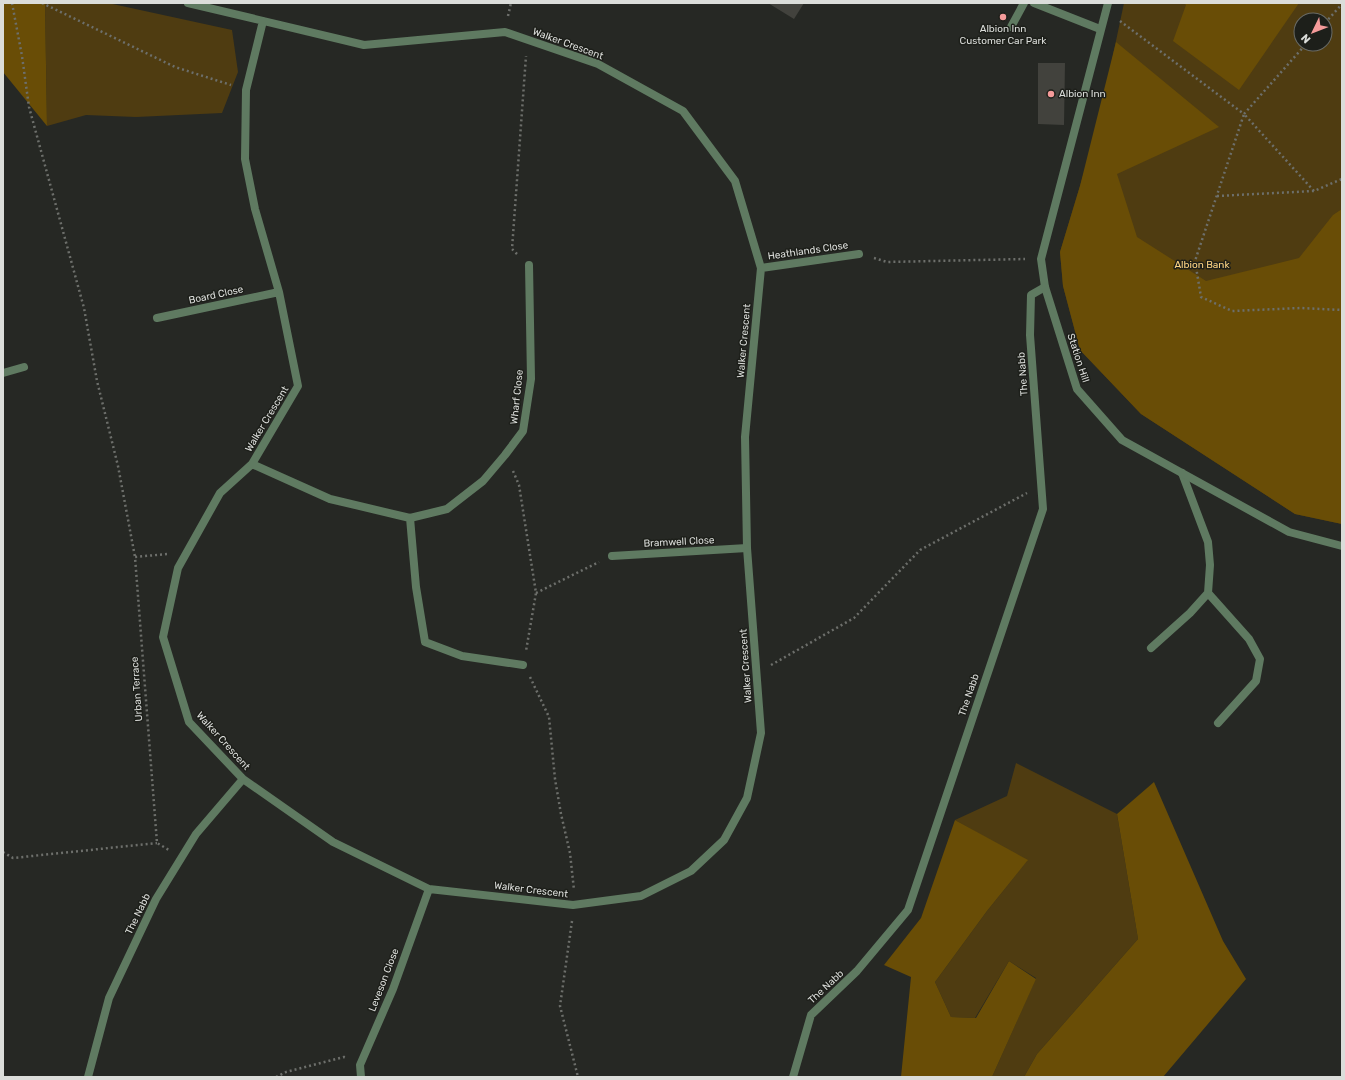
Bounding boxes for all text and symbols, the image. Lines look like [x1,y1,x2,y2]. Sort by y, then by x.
marker: Albion Inn Customer Car Park [998,12,1008,22]
north arrow [1293,12,1333,52]
place label: Albion Inn Customer Car Park [960,23,1047,47]
street label: Walker Crescent [531,26,605,62]
text: N [1299,31,1314,46]
place label: Albion Inn [1059,88,1106,100]
marker: Albion Inn [1046,89,1056,99]
street label: Heathlands Close [767,239,849,263]
park label: Albion Bank [1174,259,1230,271]
street label: Board Close [188,283,245,307]
street label: Walker Crescent [735,303,753,379]
street label: Station Hill [1064,332,1092,384]
street label: The Nabb [1015,352,1031,396]
street label: Wharf Close [508,369,526,425]
street label: Walker Crescent [243,384,291,454]
street label: Bramwell Close [643,534,715,550]
street label: Walker Crescent [737,628,755,704]
street label: Urban Terrace [129,656,145,722]
street label: The Nabb [956,672,982,718]
street label: Walker Crescent [194,709,252,773]
street label: Walker Crescent [493,880,569,900]
street label: The Nabb [123,892,153,936]
street label: Leveson Close [366,946,402,1013]
street label: The Nabb [806,968,846,1006]

